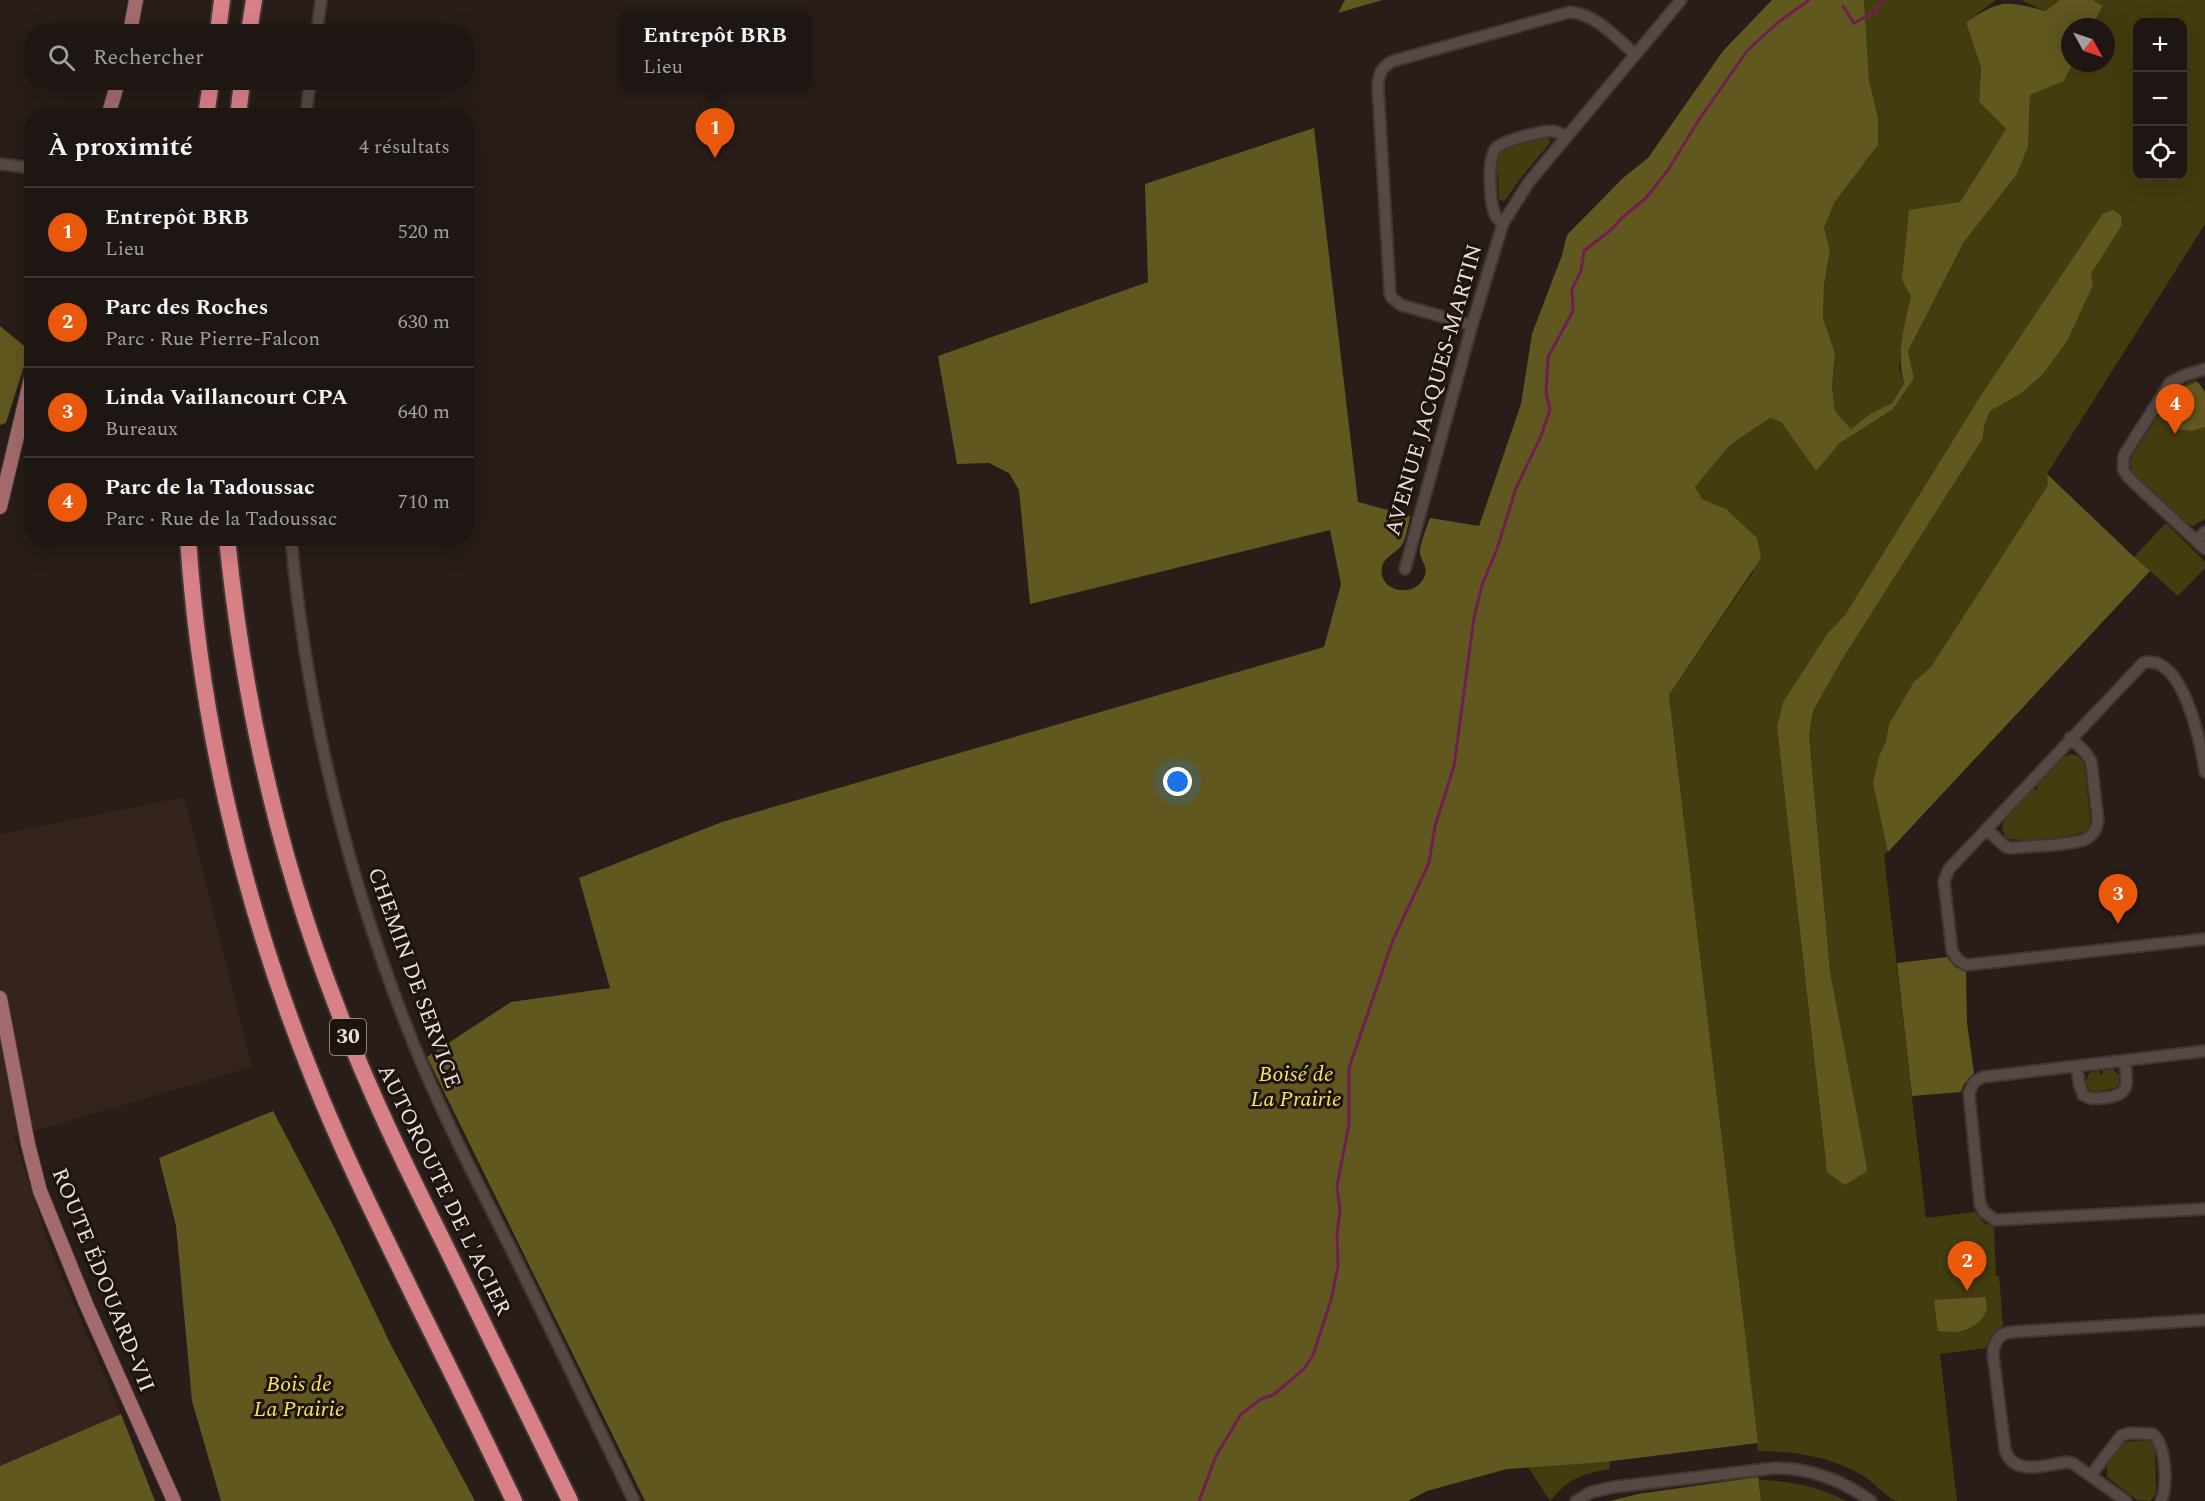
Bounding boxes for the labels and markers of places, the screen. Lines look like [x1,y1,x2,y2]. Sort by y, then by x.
pin: 1 [696,108,734,158]
pin: 4 [2156,384,2194,434]
pin: 3 [2098,874,2138,924]
pin: 2 [1948,1242,1986,1291]

